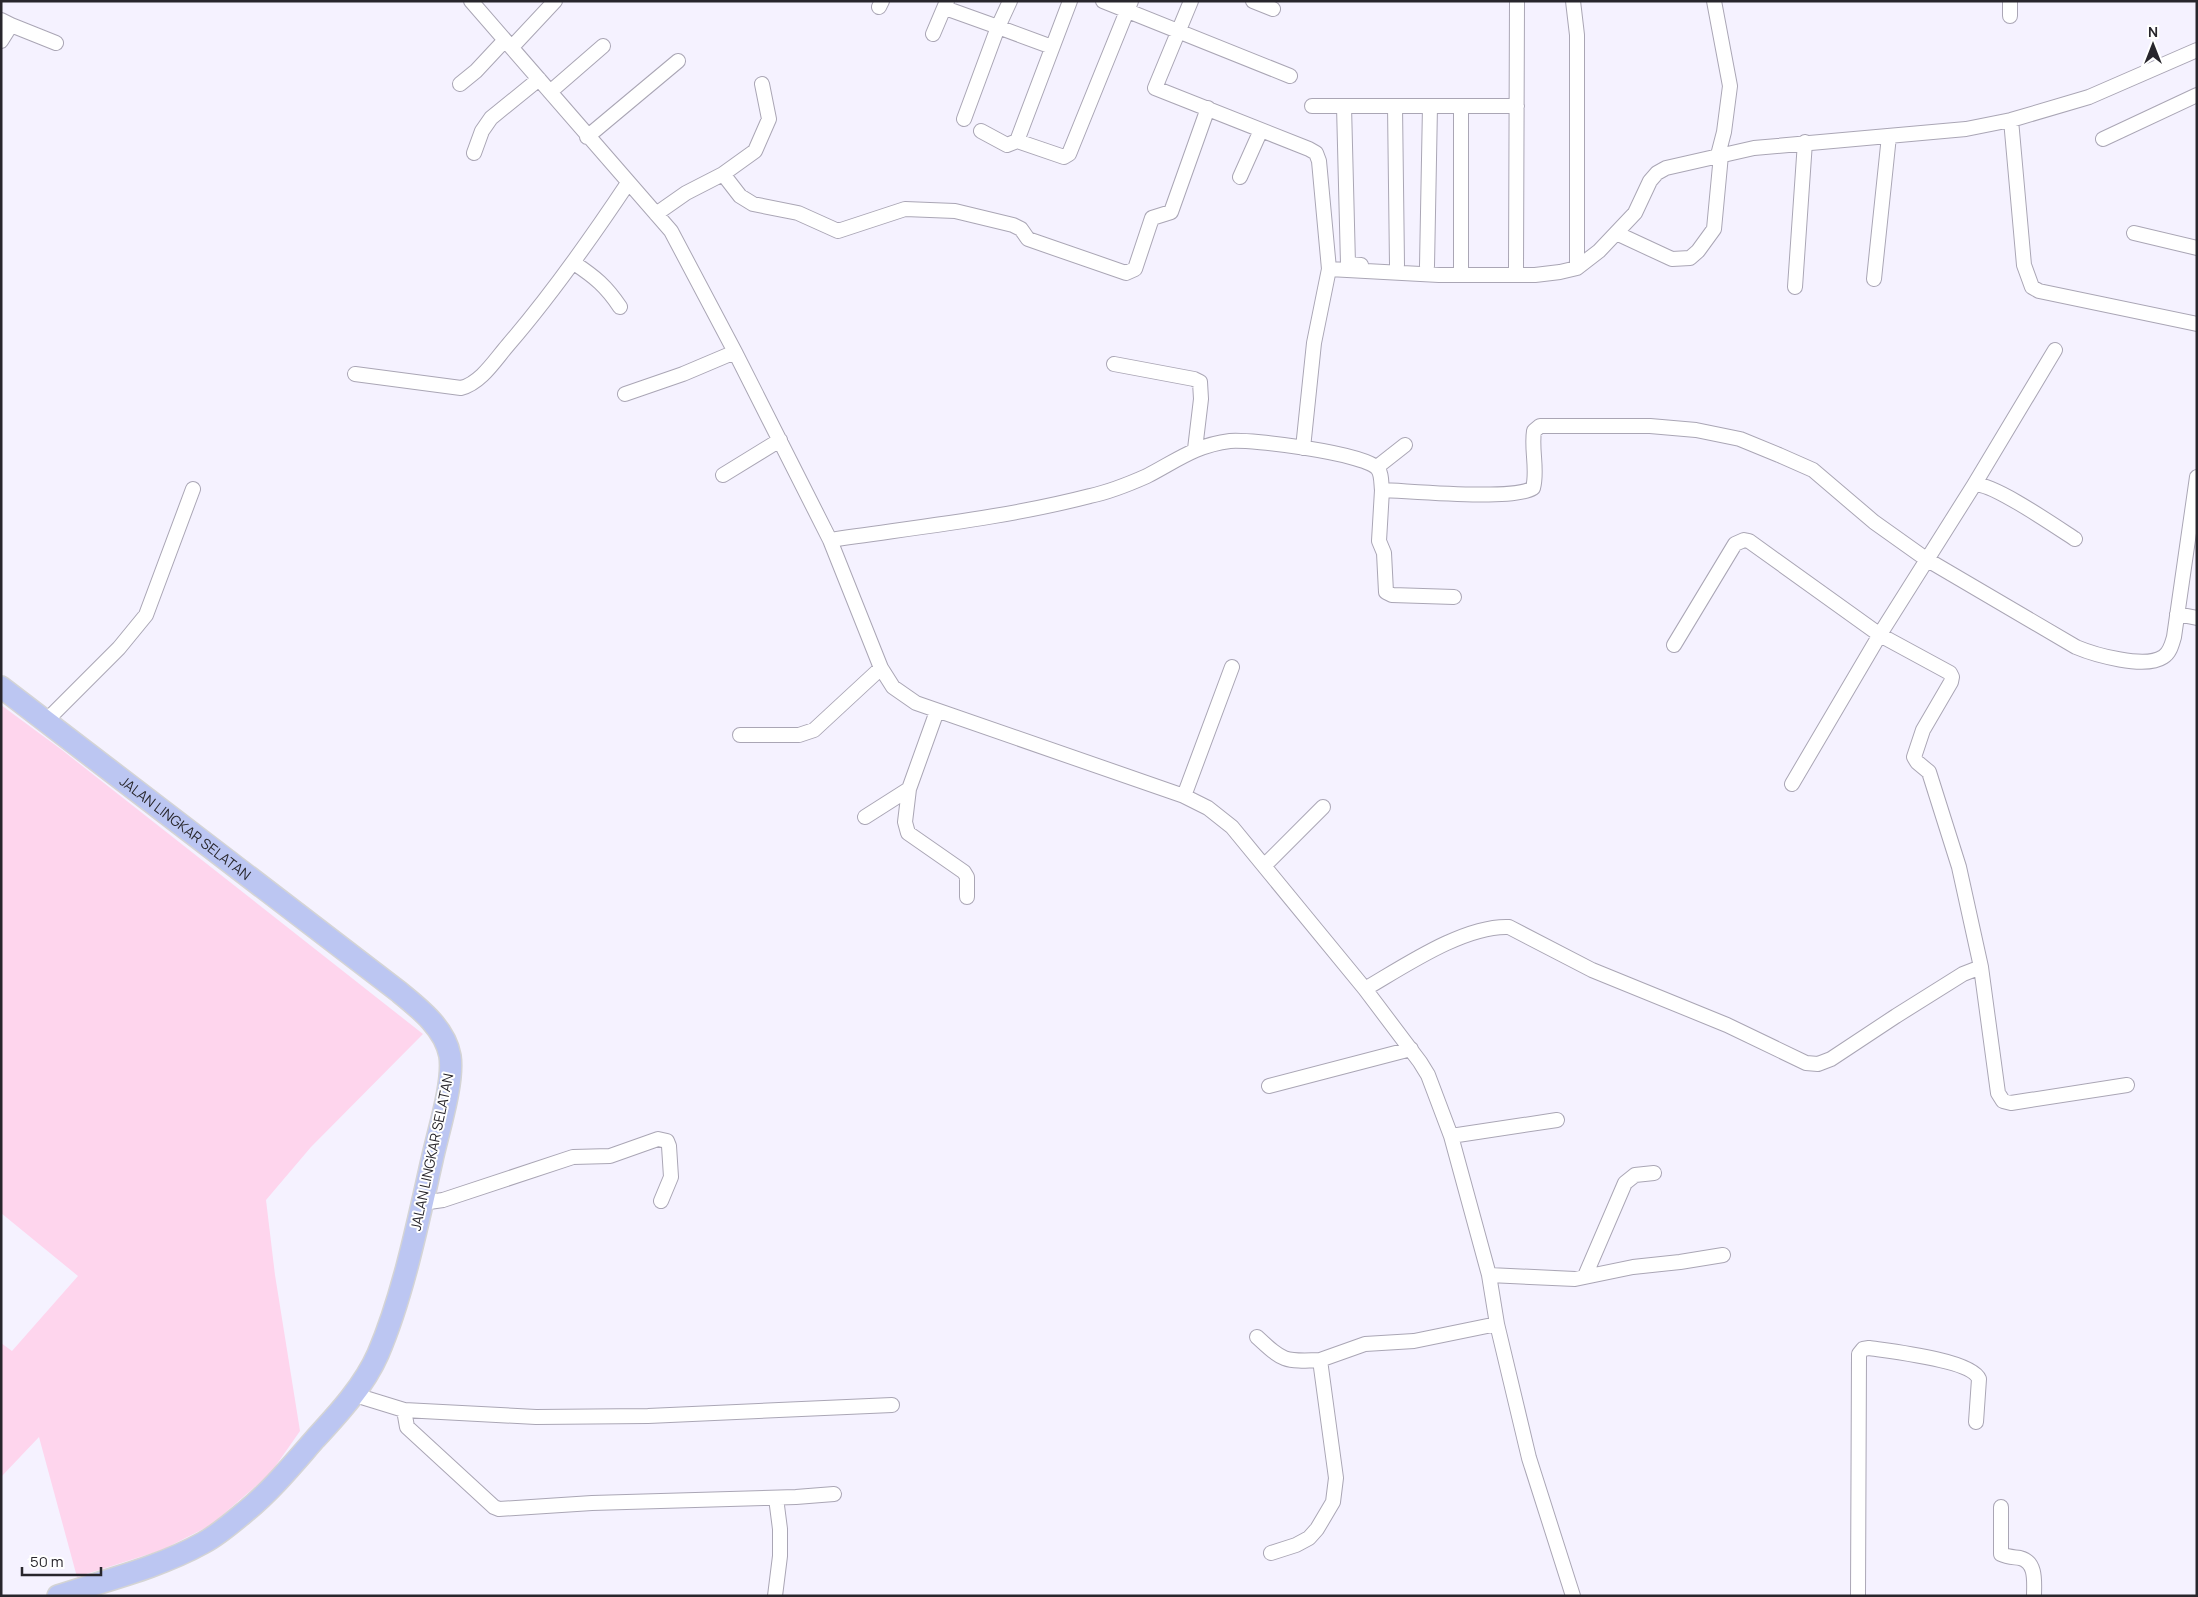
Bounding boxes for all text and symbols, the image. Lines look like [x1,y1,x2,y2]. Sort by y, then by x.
north arrow [2128,20,2178,70]
text: N [2148,22,2158,41]
street label: JALAN LINGKAR SELATAN [116,771,255,884]
street label: JALAN LINGKAR SELATAN [406,1071,457,1232]
scale bar [22,1544,101,1576]
text: 50 m [30,1551,64,1572]

